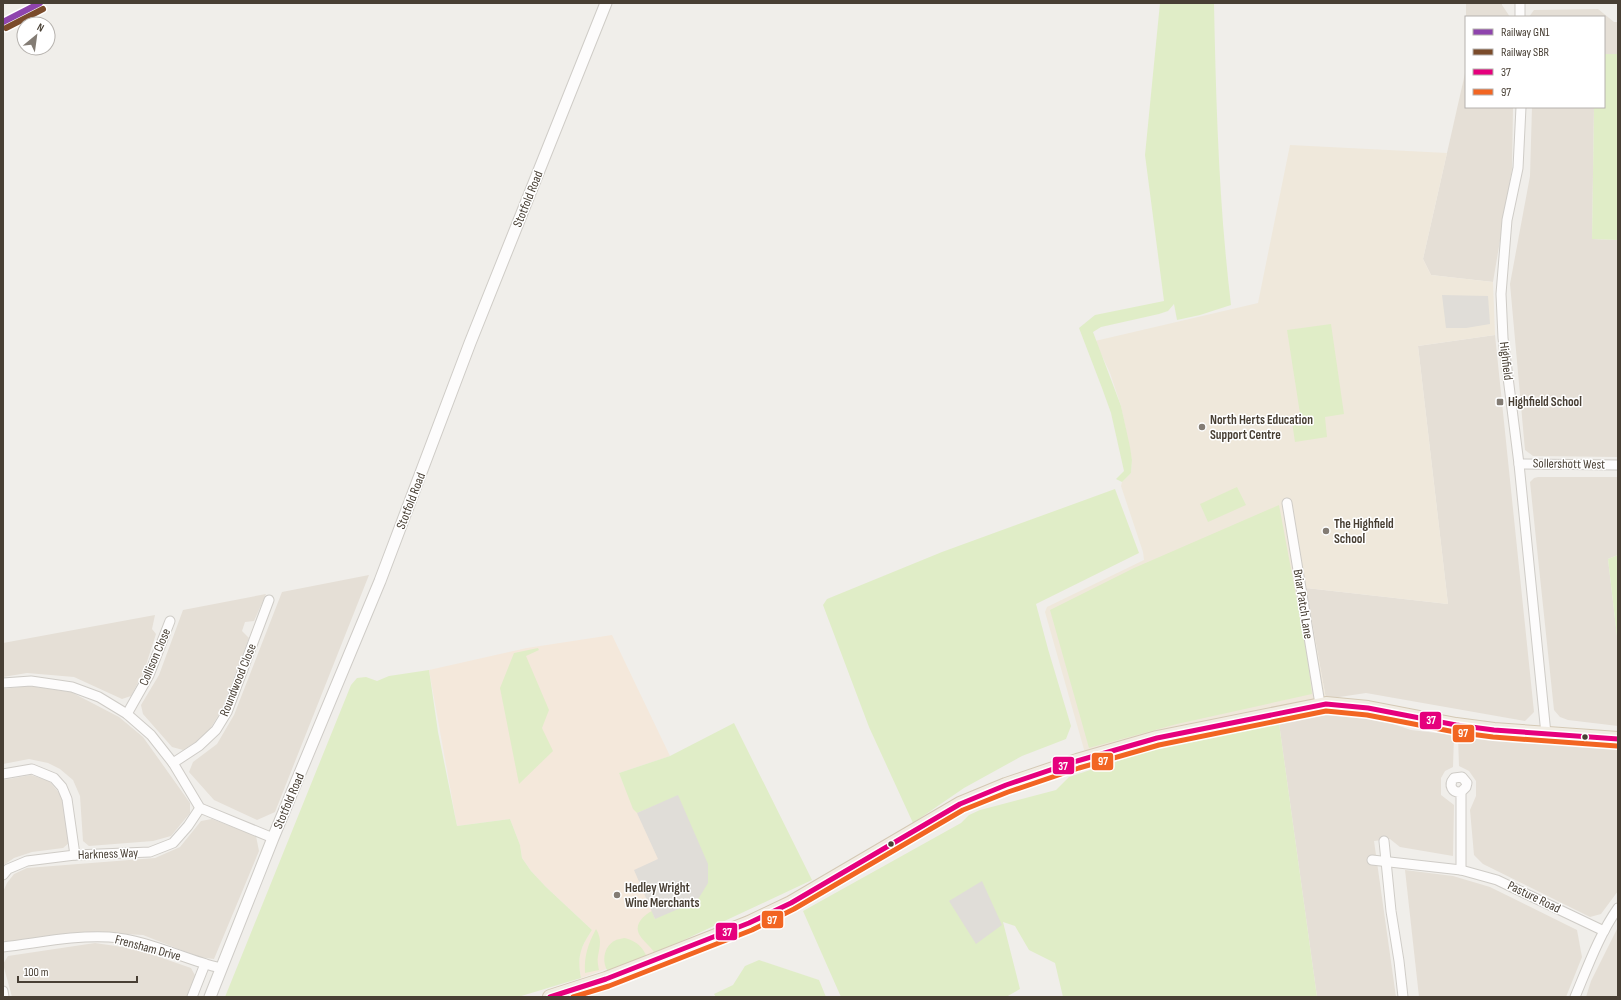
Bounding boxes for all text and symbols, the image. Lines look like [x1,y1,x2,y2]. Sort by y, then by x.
north arrow [16,16,56,56]
legend [1465,16,1605,108]
text: N [35,21,46,35]
text: Railway GN1 [1501,25,1550,40]
text: Railway SBR [1501,45,1550,60]
text: 37 [1501,65,1511,80]
text: 97 [1501,85,1511,100]
street label: Stotfold Road [509,169,547,229]
street label: Highfield [1496,341,1516,381]
place label: Highfield School [1508,394,1582,410]
marker: Highfield School [1495,397,1505,407]
place label: North Herts Education Support Centre [1210,412,1313,443]
marker: North Herts Education Support Centre [1197,422,1207,432]
street label: Sollershott West [1533,455,1605,473]
street label: Stotfold Road [393,470,429,532]
place label: The Highfield School [1334,516,1394,547]
marker: The Highfield School [1321,526,1331,536]
street label: Briar Patch Lane [1290,568,1316,640]
street label: Collison Close [136,626,174,688]
street label: Roundwood Close [216,641,260,719]
line badge: 37 [1419,711,1442,730]
text: 37 [1426,714,1436,727]
line badge: 97 [1452,724,1475,743]
text: 97 [1458,727,1468,740]
unlabelled marker [1580,732,1590,742]
line badge: 97 [1091,752,1114,771]
text: 97 [1098,755,1108,768]
line badge: 37 [1052,756,1075,775]
text: 37 [1058,760,1068,773]
street label: Stotfold Road [270,771,308,831]
unlabelled marker [886,839,896,849]
street label: Harkness Way [78,845,138,863]
street label: Pasture Road [1505,877,1563,917]
place label: Hedley Wright Wine Merchants [625,880,699,911]
marker: Hedley Wright Wine Merchants [612,890,622,900]
line badge: 97 [761,910,784,929]
text: 97 [767,914,777,927]
line badge: 37 [715,922,738,941]
text: 37 [722,926,732,939]
street label: Frensham Drive [113,932,183,964]
scale bar [18,958,137,984]
text: 100 m [24,965,49,980]

